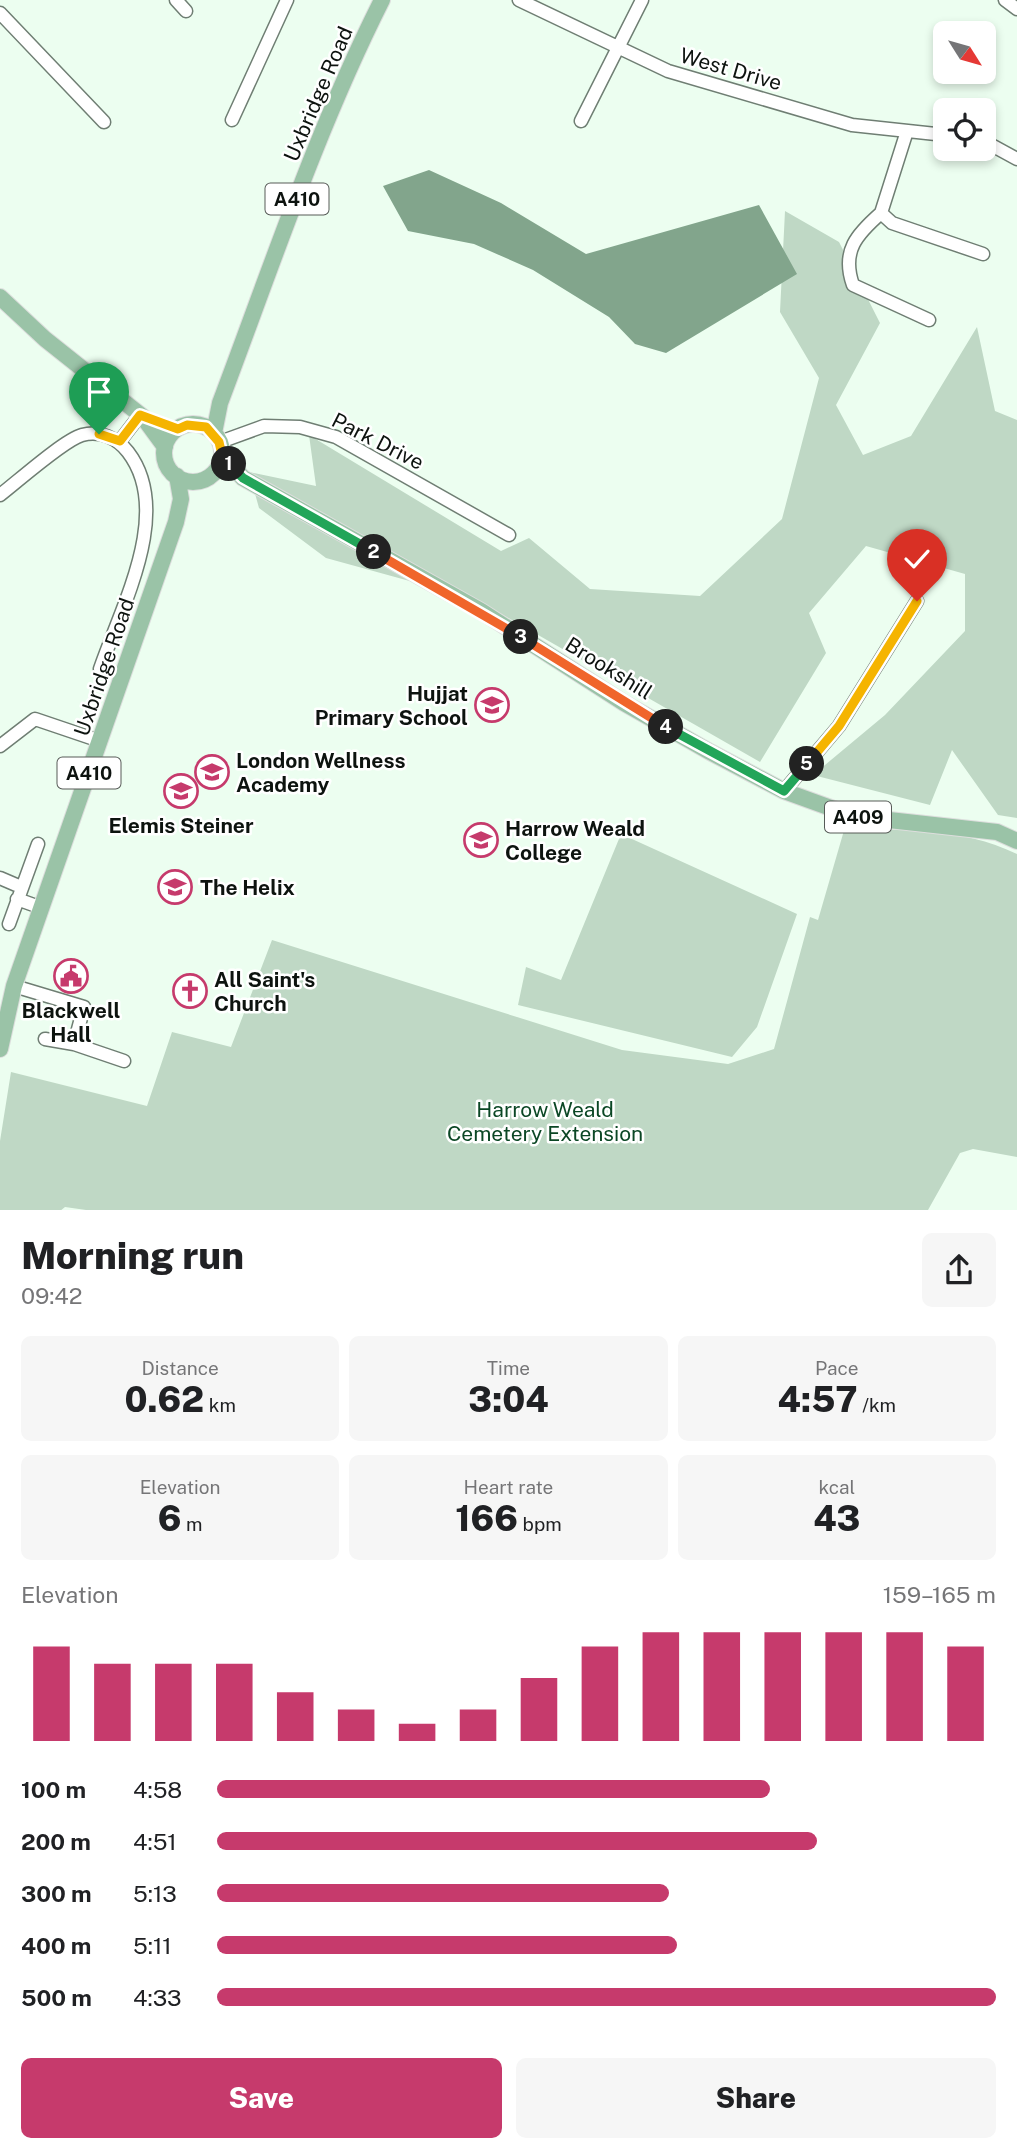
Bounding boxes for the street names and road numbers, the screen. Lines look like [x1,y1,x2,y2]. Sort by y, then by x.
street label: Uxbridge Road [278,23,358,165]
street label: West Drive [677,43,785,95]
road number: A410 [266,183,328,214]
street label: Park Drive [328,407,428,475]
street label: Uxbridge Road [69,595,139,739]
street label: Brookshill [561,631,657,705]
road number: A410 [57,758,120,788]
road number: A409 [825,802,891,832]

